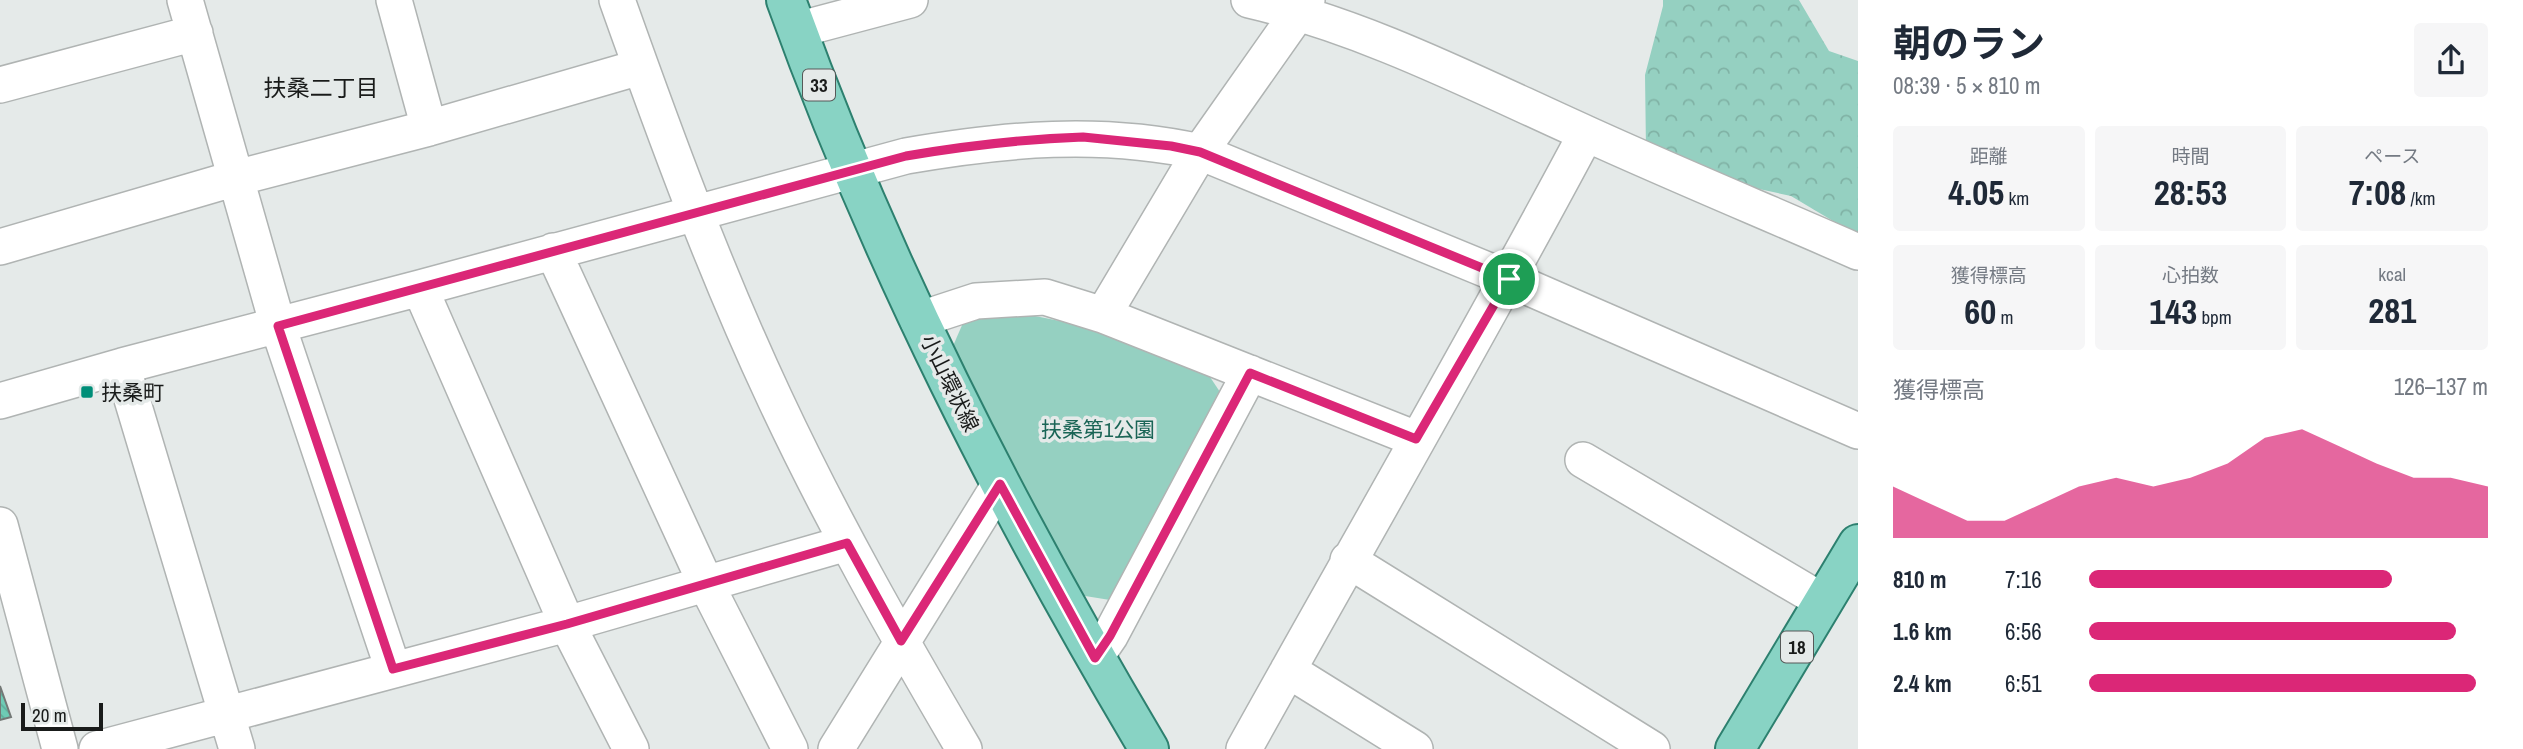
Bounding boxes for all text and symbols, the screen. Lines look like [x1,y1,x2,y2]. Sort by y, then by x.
text: 朝のラン [1893,18,2045,69]
button: share [2414,23,2488,97]
road number: 33 [803,69,835,100]
text: 08:39 · 5 × 810 m [1893,70,2040,101]
district label: 扶桑二丁目 [264,72,379,103]
text: 距離 [1970,143,2008,169]
text: 時間 [2171,143,2210,169]
text: ペース [2364,143,2420,169]
text: 4.05 [1948,169,2004,216]
text: 28:53 [2154,169,2227,216]
text: 7:08 [2349,169,2406,216]
text: km [2004,185,2029,211]
text: /km [2406,185,2436,211]
pin [1479,249,1539,309]
icon: arrive [1490,260,1528,298]
text: kcal [2378,261,2406,287]
text: 獲得標高 [1951,262,2027,288]
text: 心拍数 [2162,262,2219,288]
text: 281 [2368,287,2416,334]
text: 60 [1964,288,1996,335]
text: 143 [2149,288,2197,335]
text: m [1996,304,2013,330]
text: bpm [2197,304,2232,330]
street label: 小山環状線 [914,329,986,437]
text: 126–137 m [2394,371,2488,402]
text: 獲得標高 [1893,374,1985,405]
place label: 扶桑町 [101,378,164,407]
marker: 扶桑町 [79,384,95,400]
park label: 扶桑第1公園 [1041,415,1155,444]
text: 810 m [1893,564,1946,595]
text: 7:16 [2005,564,2042,595]
text: 1.6 km [1893,616,1952,647]
text: 6:56 [2005,616,2042,647]
road number: 18 [1781,632,1813,662]
text: 2.4 km [1893,668,1952,699]
text: 6:51 [2005,668,2042,699]
scale bar [21,700,103,732]
text: 20 m [32,702,67,728]

